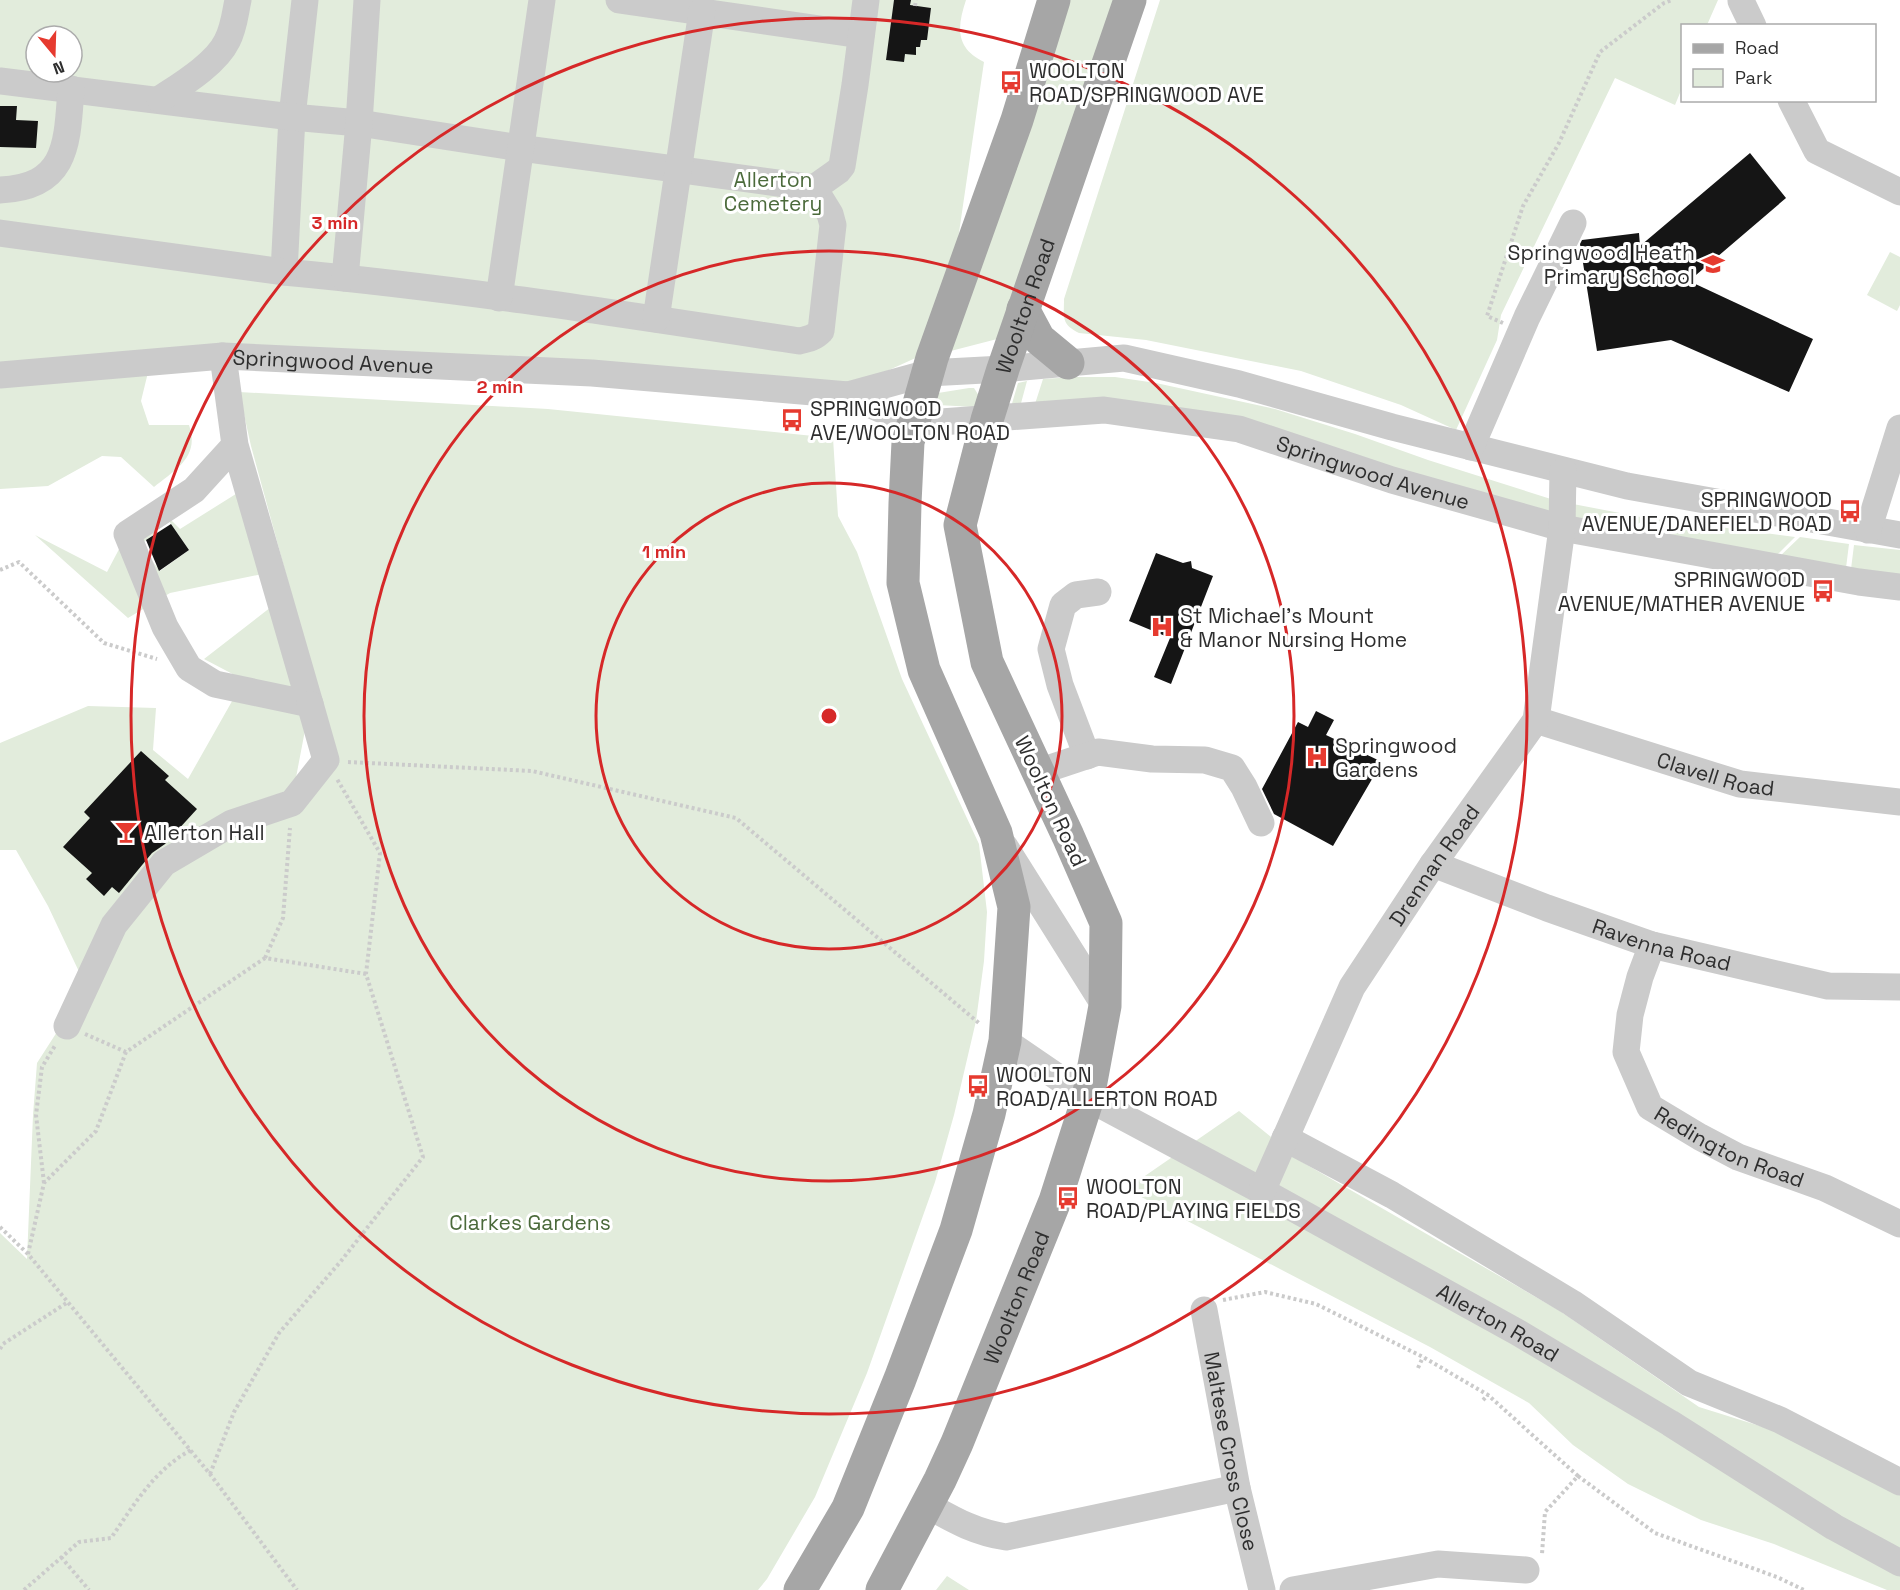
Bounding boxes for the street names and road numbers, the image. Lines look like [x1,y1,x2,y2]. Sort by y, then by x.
street label: Woolton Road [989,235,1060,377]
street label: Springwood Avenue [232,343,434,379]
street label: Springwood Avenue [1273,429,1473,515]
street label: Woolton Road [1009,731,1093,871]
street label: Clavell Road [1654,745,1776,801]
street label: Drennan Road [1383,799,1485,931]
street label: Ravenna Road [1589,912,1734,977]
street label: Redington Road [1650,1099,1808,1193]
street label: Woolton Road [977,1227,1055,1368]
street label: Allerton Road [1432,1277,1564,1367]
street label: Maltese Cross Close [1198,1349,1265,1554]

